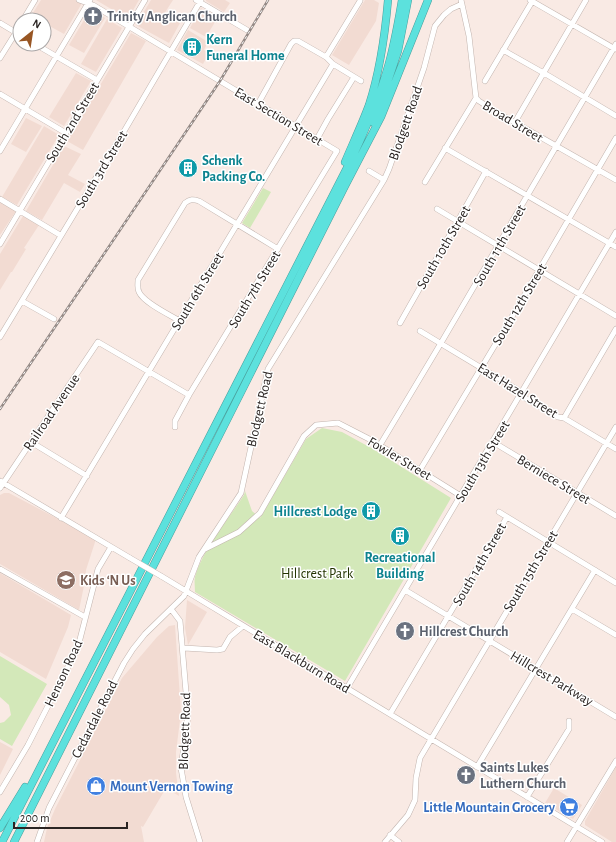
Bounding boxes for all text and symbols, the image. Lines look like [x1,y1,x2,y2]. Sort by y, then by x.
church icon: Trinity Anglican Church [82,5,104,27]
place label: Trinity Anglican Church [107,10,237,24]
north arrow [12,12,52,52]
text: N [31,17,43,30]
place label: Kern Funeral Home [206,33,285,63]
building icon: Kern Funeral Home [181,36,203,58]
street label: South 2nd Street [44,80,102,165]
street label: Blodgett Road [387,84,425,162]
street label: East Section Street [232,85,325,149]
street label: Broad Street [480,98,546,146]
street label: South 3rd Street [73,128,131,210]
place label: Schenk Packing Co. [202,154,265,184]
building icon: Schenk Packing Co. [177,157,199,179]
street label: South 11th Street [471,202,529,288]
street label: South 10th Street [414,203,474,292]
street label: South 7th Street [226,248,284,331]
street label: South 6th Street [169,250,227,333]
street label: South 12th Street [490,261,550,348]
street label: East Hazel Street [475,361,560,421]
street label: Blodgett Road [244,370,276,449]
street label: Railroad Avenue [21,372,83,453]
street label: South 13th Street [453,418,513,505]
street label: Fowler Street [365,434,434,484]
street label: Berniece Street [515,453,593,507]
building icon: Hillcrest Lodge [360,500,382,522]
place label: Hillcrest Lodge [273,505,357,519]
street label: South 14th Street [451,520,509,608]
building icon: Recreational Building [389,525,411,547]
street label: South 15th Street [501,528,561,615]
place label: Recreational Building [365,551,435,581]
park label: Hillcrest Park [281,567,354,581]
school or university icon: Kids ‘N Us [55,569,77,591]
place label: Kids ‘N Us [80,574,136,588]
church icon: Hillcrest Church [394,620,416,642]
place label: Hillcrest Church [419,625,508,639]
street label: East Blackburn Road [251,627,352,696]
street label: Henson Road [42,638,86,709]
street label: Hillcrest Parkway [508,649,595,709]
street label: Cedardale Road [69,678,121,761]
street label: Blodgett Road [177,692,193,770]
place label: Saints Lukes Luthern Church [480,761,566,791]
church icon: Saints Lukes Luthern Church [455,764,477,786]
shop icon: Mount Vernon Towing [85,775,107,797]
place label: Mount Vernon Towing [110,780,234,794]
supermarket icon: Little Mountain Grocery [558,796,580,818]
place label: Little Mountain Grocery [423,801,556,815]
scale bar [14,804,127,830]
text: 200 m [20,812,50,824]

